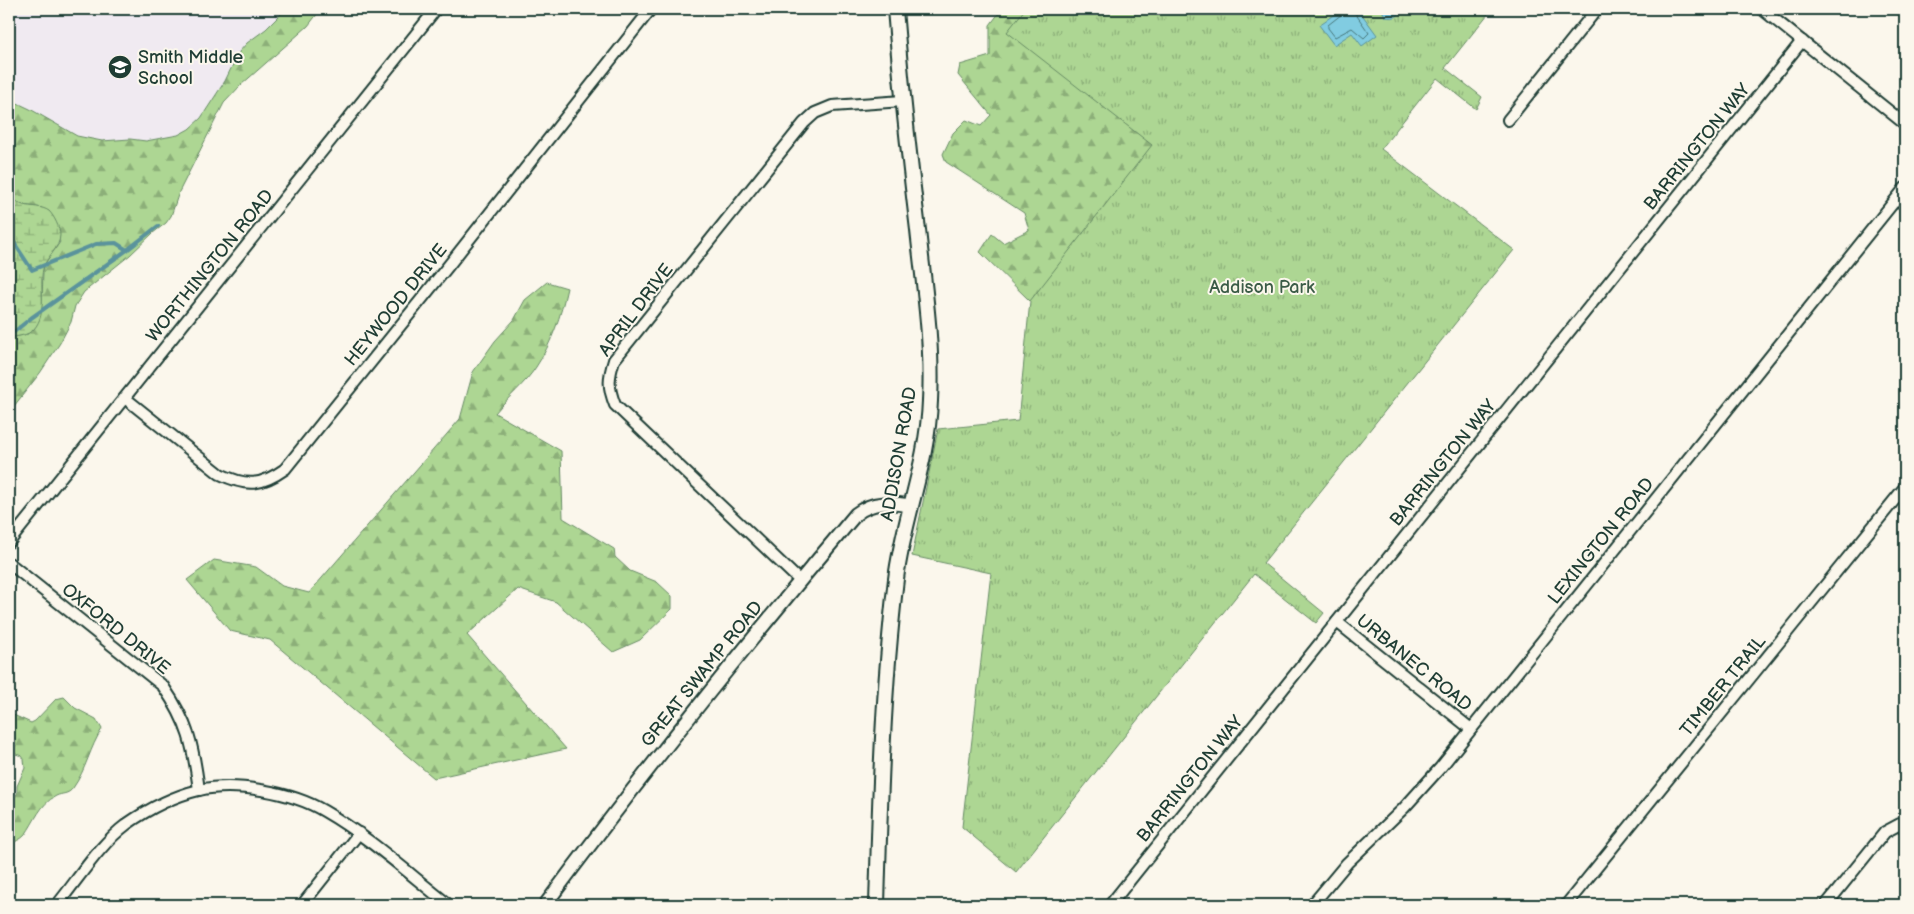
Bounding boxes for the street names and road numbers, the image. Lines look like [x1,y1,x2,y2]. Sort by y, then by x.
street label: BARRINGTON WAY [1640,79,1755,214]
street label: WORTHINGTON ROAD [142,186,278,346]
street label: HEYWOOD DRIVE [340,240,452,370]
street label: APRIL DRIVE [594,259,678,360]
street label: ADDISON ROAD [877,385,921,523]
street label: BARRINGTON WAY [1386,395,1501,530]
street label: LEXINGTON ROAD [1544,474,1658,608]
street label: OXFORD DRIVE [58,579,174,679]
street label: GREAT SWAMP ROAD [637,597,767,751]
street label: URBANEC ROAD [1352,610,1476,716]
street label: TIMBER TRAIL [1676,631,1771,741]
street label: BARRINGTON WAY [1133,711,1248,846]

